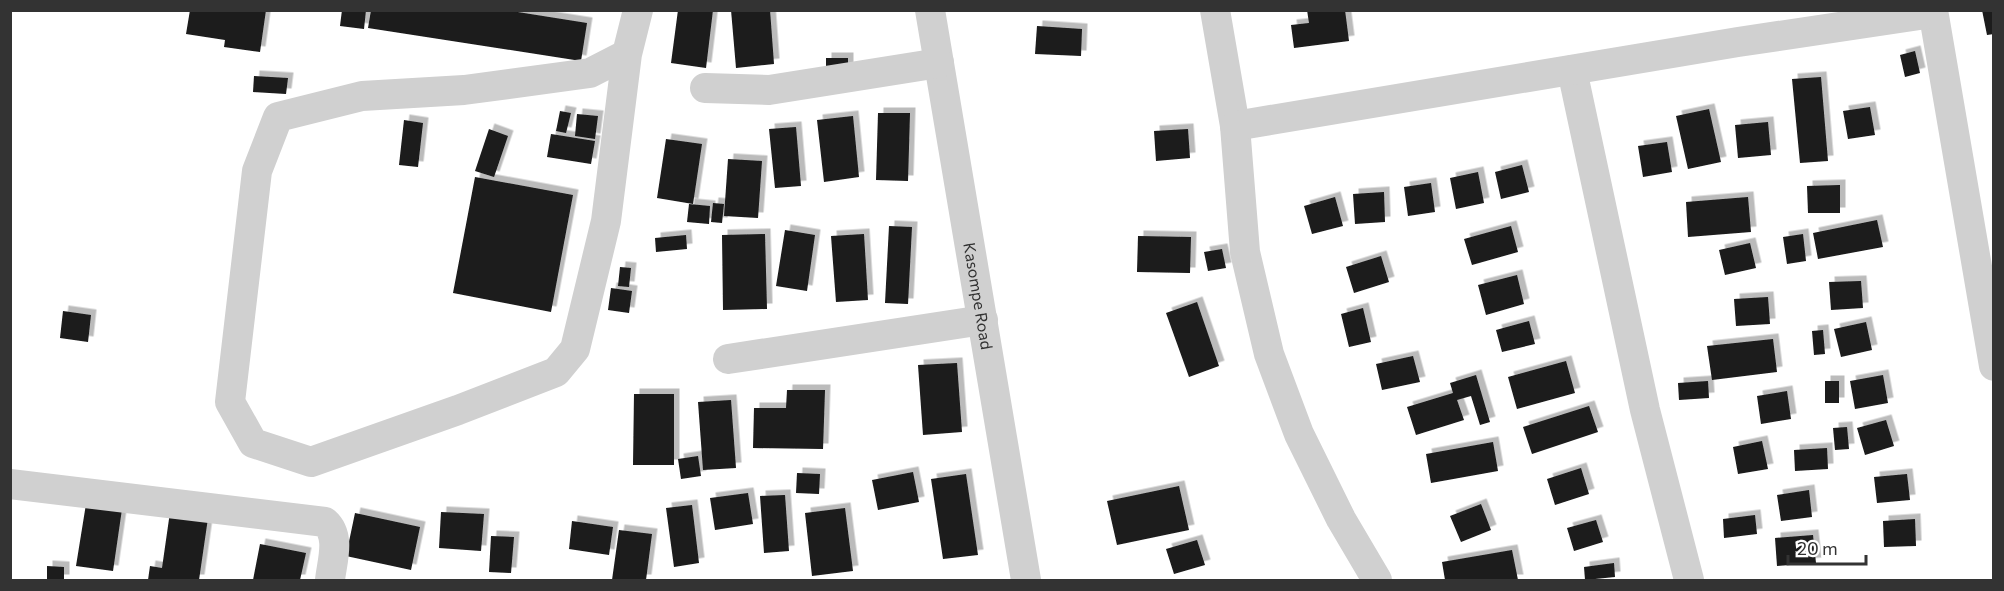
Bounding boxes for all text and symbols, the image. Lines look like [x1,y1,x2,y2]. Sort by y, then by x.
street label: Kasompe Road [960,241,997,351]
scale bar [1788,528,1866,566]
text: 20 m [1797,537,1838,559]

